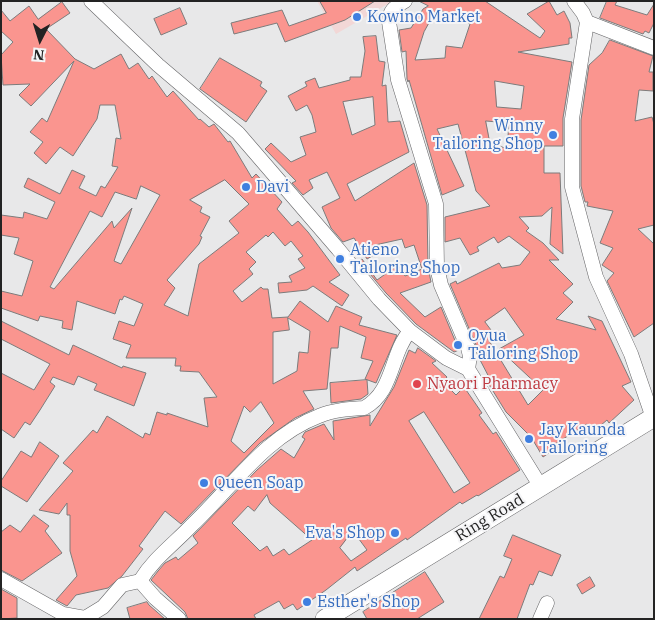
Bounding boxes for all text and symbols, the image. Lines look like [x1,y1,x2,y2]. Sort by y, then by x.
place label: Kowino Market [367,7,480,27]
marker: Kowino Market [351,11,363,23]
north arrow [15,15,65,65]
text: N [32,45,45,64]
place label: Winny Tailoring Shop [433,116,543,154]
marker: Winny Tailoring Shop [547,129,559,141]
place label: Davi [256,177,289,197]
marker: Davi [240,181,252,193]
place label: Atieno Tailoring Shop [350,240,460,278]
marker: Atieno Tailoring Shop [334,253,346,265]
place label: Oyua Tailoring Shop [468,326,578,364]
marker: Oyua Tailoring Shop [452,339,464,351]
place label: Nyaori Pharmacy [427,374,558,394]
marker: Nyaori Pharmacy [411,378,423,390]
place label: Jay Kaunda Tailoring [539,420,625,458]
marker: Jay Kaunda Tailoring [523,433,535,445]
place label: Queen Soap [214,473,304,493]
marker: Queen Soap [198,477,210,489]
street label: Ring Road [452,490,528,546]
place label: Eva's Shop [305,523,385,543]
marker: Eva's Shop [389,527,401,539]
place label: Esther's Shop [317,592,420,612]
marker: Esther's Shop [301,596,313,608]

